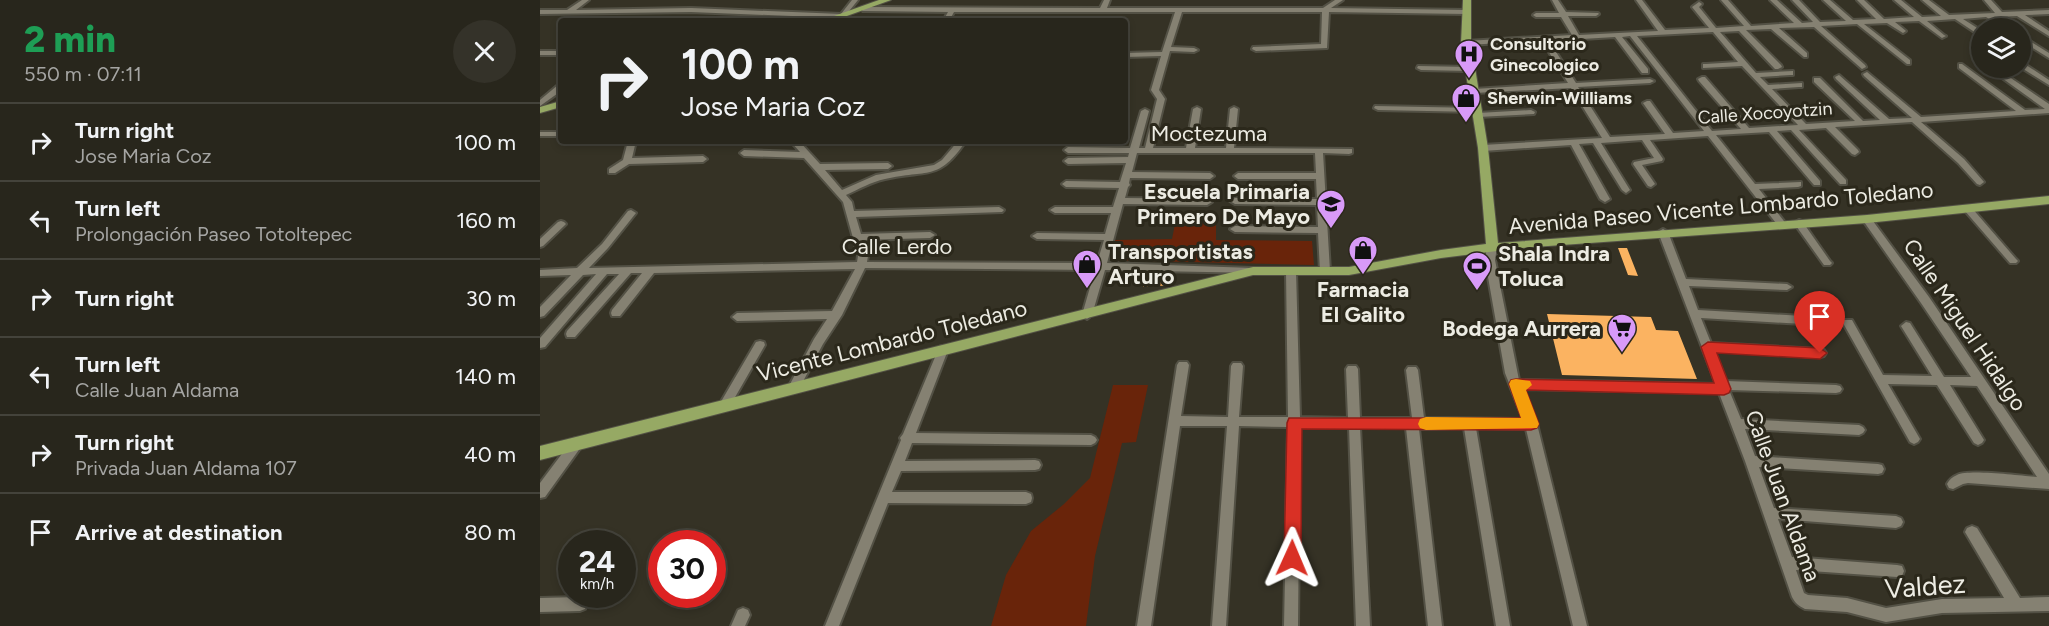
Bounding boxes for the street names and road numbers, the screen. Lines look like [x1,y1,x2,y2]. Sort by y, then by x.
street label: Calle Xocoyotzin [1697,97,1833,129]
street label: Moctezuma [1151,120,1267,147]
street label: Avenida Paseo Vicente Lombardo Toledano [1507,176,1935,240]
street label: Calle Lerdo [842,233,952,260]
street label: Calle Miguel Hidalgo [1897,234,2033,416]
street label: Vicente Lombardo Toledano [754,294,1030,388]
street label: Calle Juan Aldama [1739,407,1827,585]
street label: Valdez [1883,567,1967,605]

